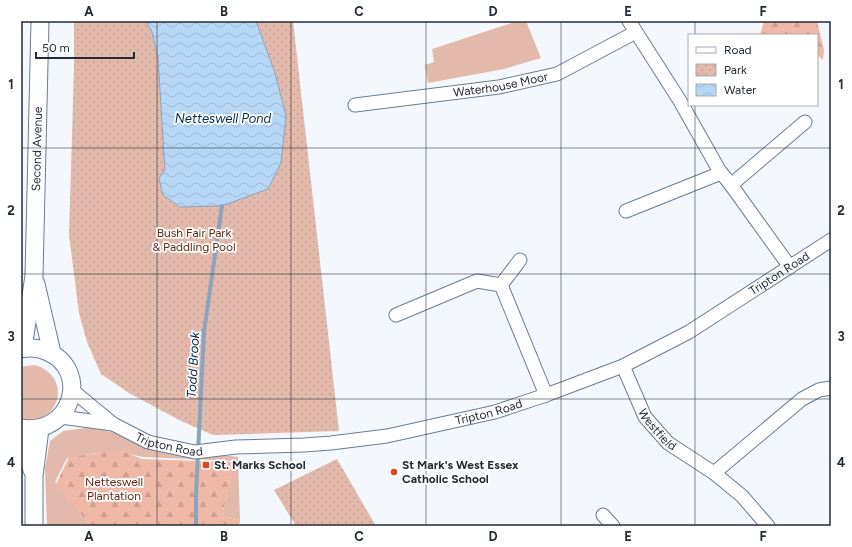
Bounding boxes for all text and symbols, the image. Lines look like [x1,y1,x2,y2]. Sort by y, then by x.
text: A [84,4,94,19]
text: B [220,4,228,19]
text: C [354,4,364,19]
text: D [488,4,498,19]
text: E [624,4,632,19]
text: F [759,4,767,19]
scale bar [36,34,134,60]
legend [688,34,818,106]
text: 50 m [42,41,70,55]
text: Road [724,43,752,57]
text: Park [724,63,747,77]
street label: Waterhouse Moor [452,69,549,100]
text: 1 [8,77,14,92]
text: 1 [838,77,844,92]
text: Water [724,83,756,97]
street label: Second Avenue [29,106,45,191]
water label: Netteswell Pond [175,111,272,126]
text: 2 [7,203,15,218]
text: 2 [837,203,845,218]
park label: Bush Fair Park & Paddling Pool [152,226,236,254]
street label: Tripton Road [747,249,812,298]
text: 3 [7,329,15,344]
text: 3 [837,329,845,344]
water label: Todd Brook [184,331,202,398]
street label: Tripton Road [454,396,524,428]
street label: Westfield [635,407,679,453]
street label: Tripton Road [133,430,204,459]
text: 4 [7,455,15,470]
text: 4 [837,455,845,470]
place label: St. Marks School [214,458,306,472]
place label: St Mark's West Essex Catholic School [402,458,519,486]
marker: St. Marks School [201,460,211,470]
marker: St Mark's West Essex Catholic School [389,467,399,477]
park label: Netteswell Plantation [85,475,143,503]
text: A [84,529,94,544]
text: B [220,529,228,544]
text: C [354,529,364,544]
text: D [488,529,498,544]
text: E [624,529,632,544]
text: F [759,529,767,544]

